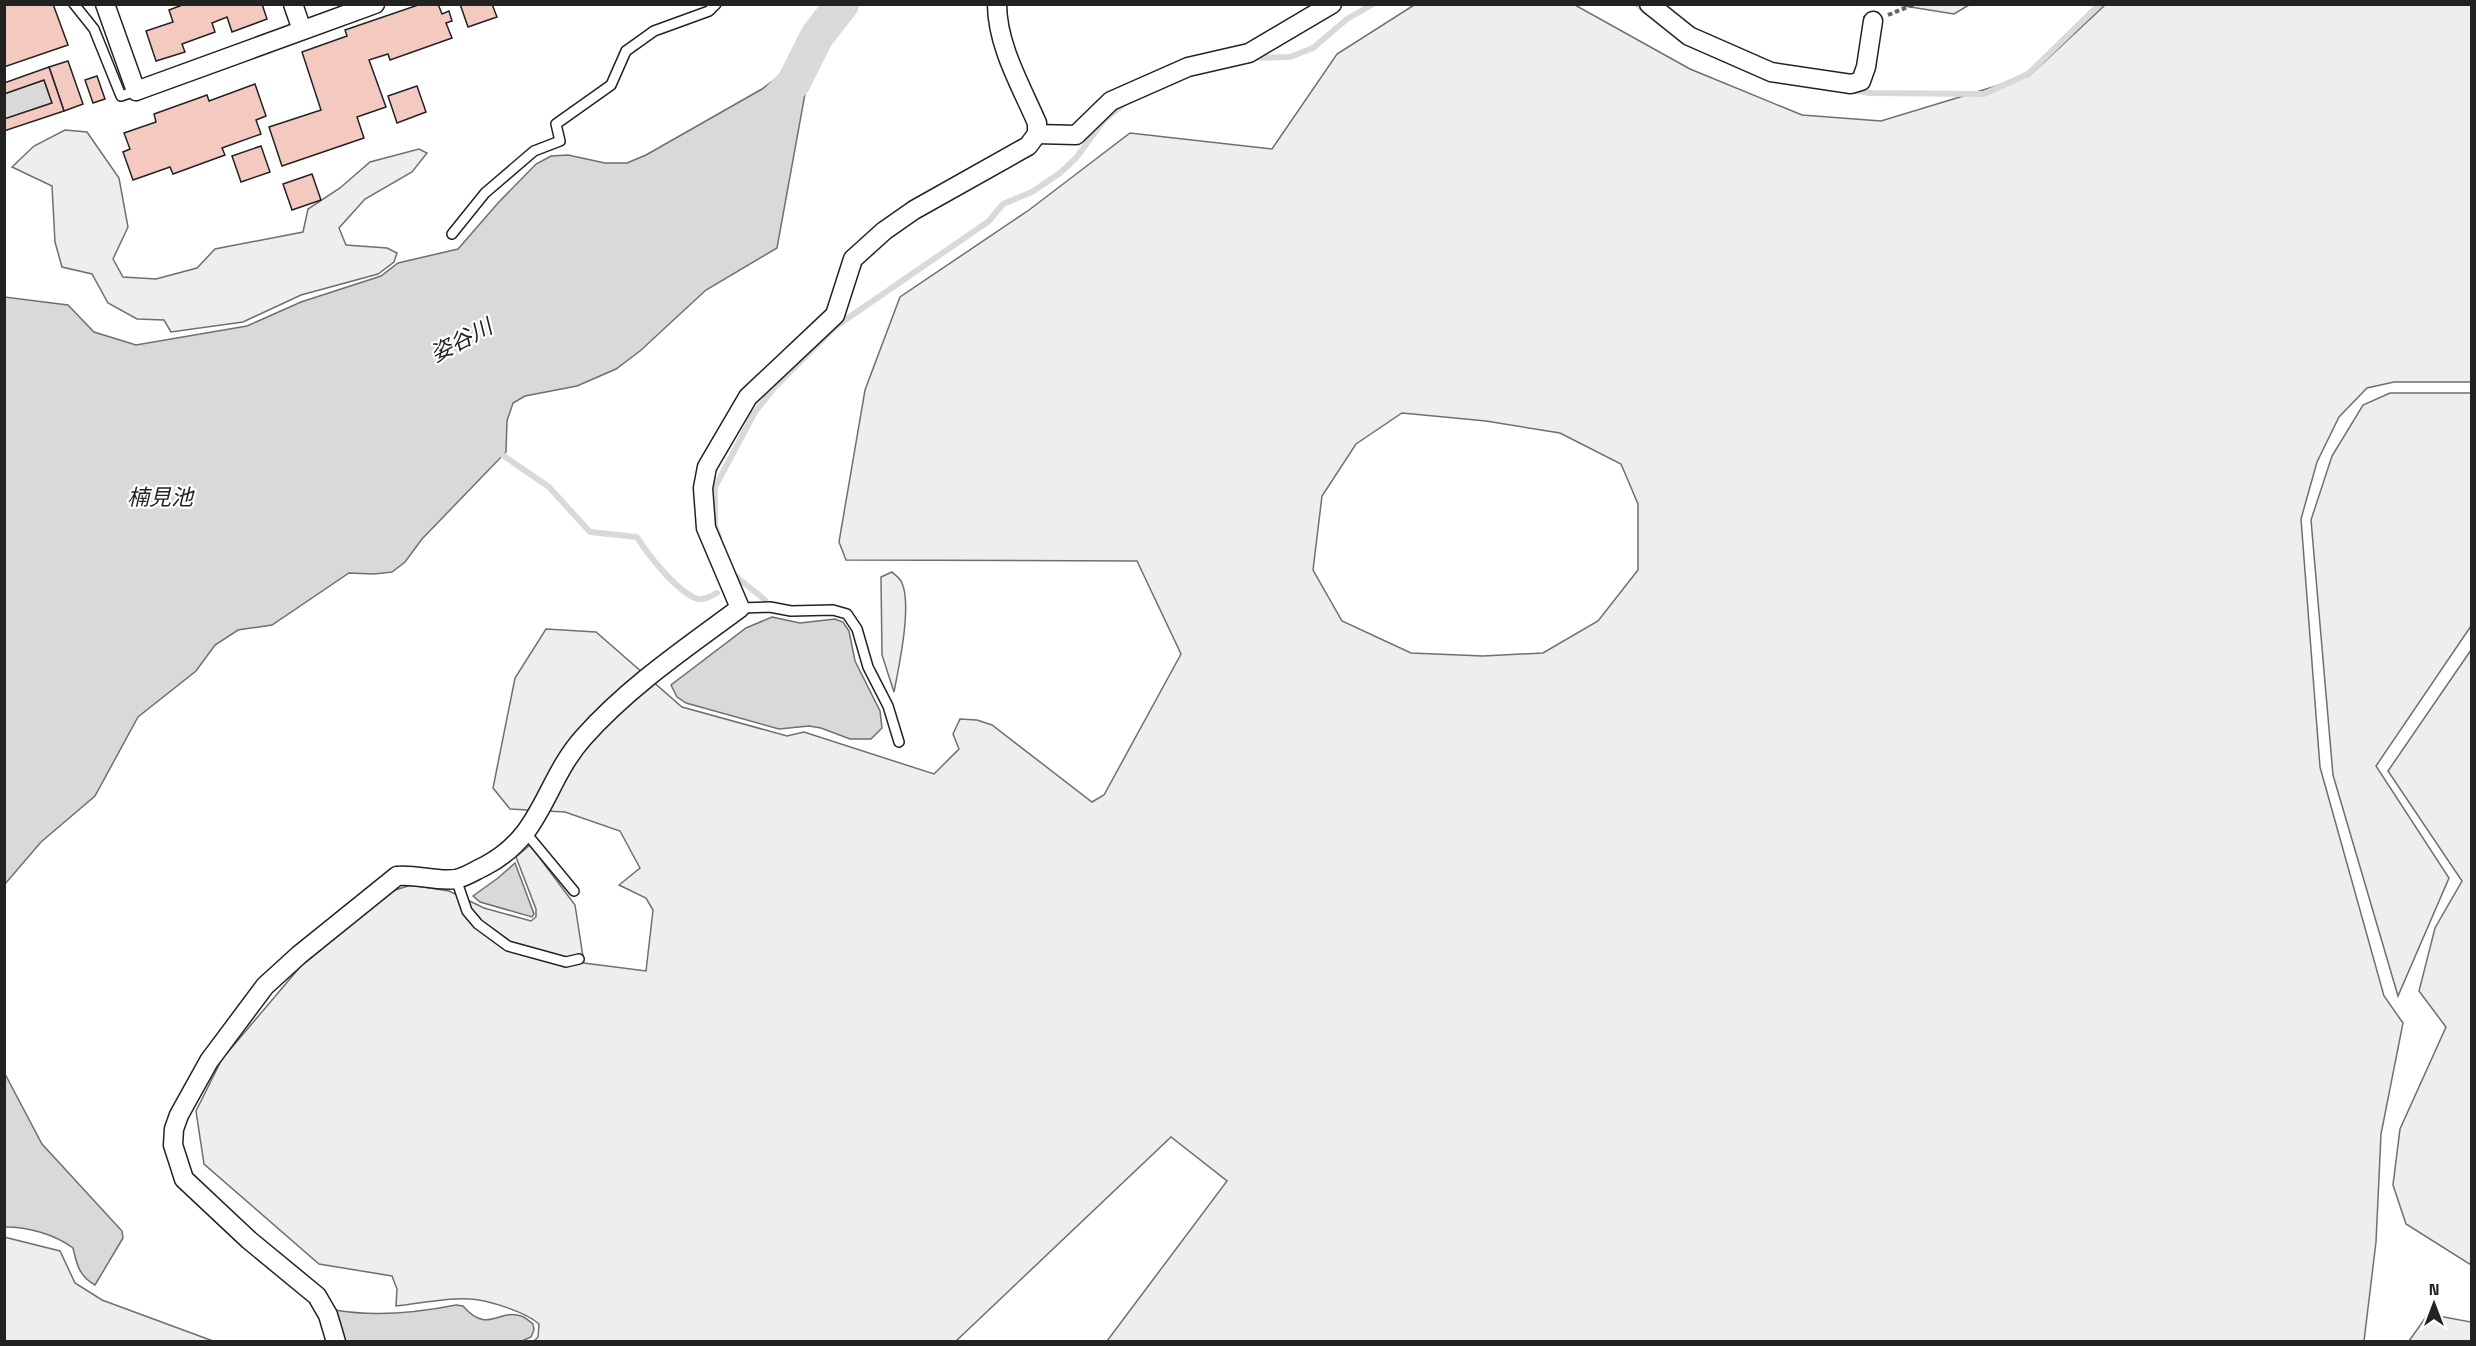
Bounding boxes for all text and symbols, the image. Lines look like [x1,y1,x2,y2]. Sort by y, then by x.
water label: 姿谷川 [425,311,498,368]
water label: 楠見池 [127,483,195,511]
north arrow [2404,1274,2464,1334]
text: N [2429,1279,2439,1300]

